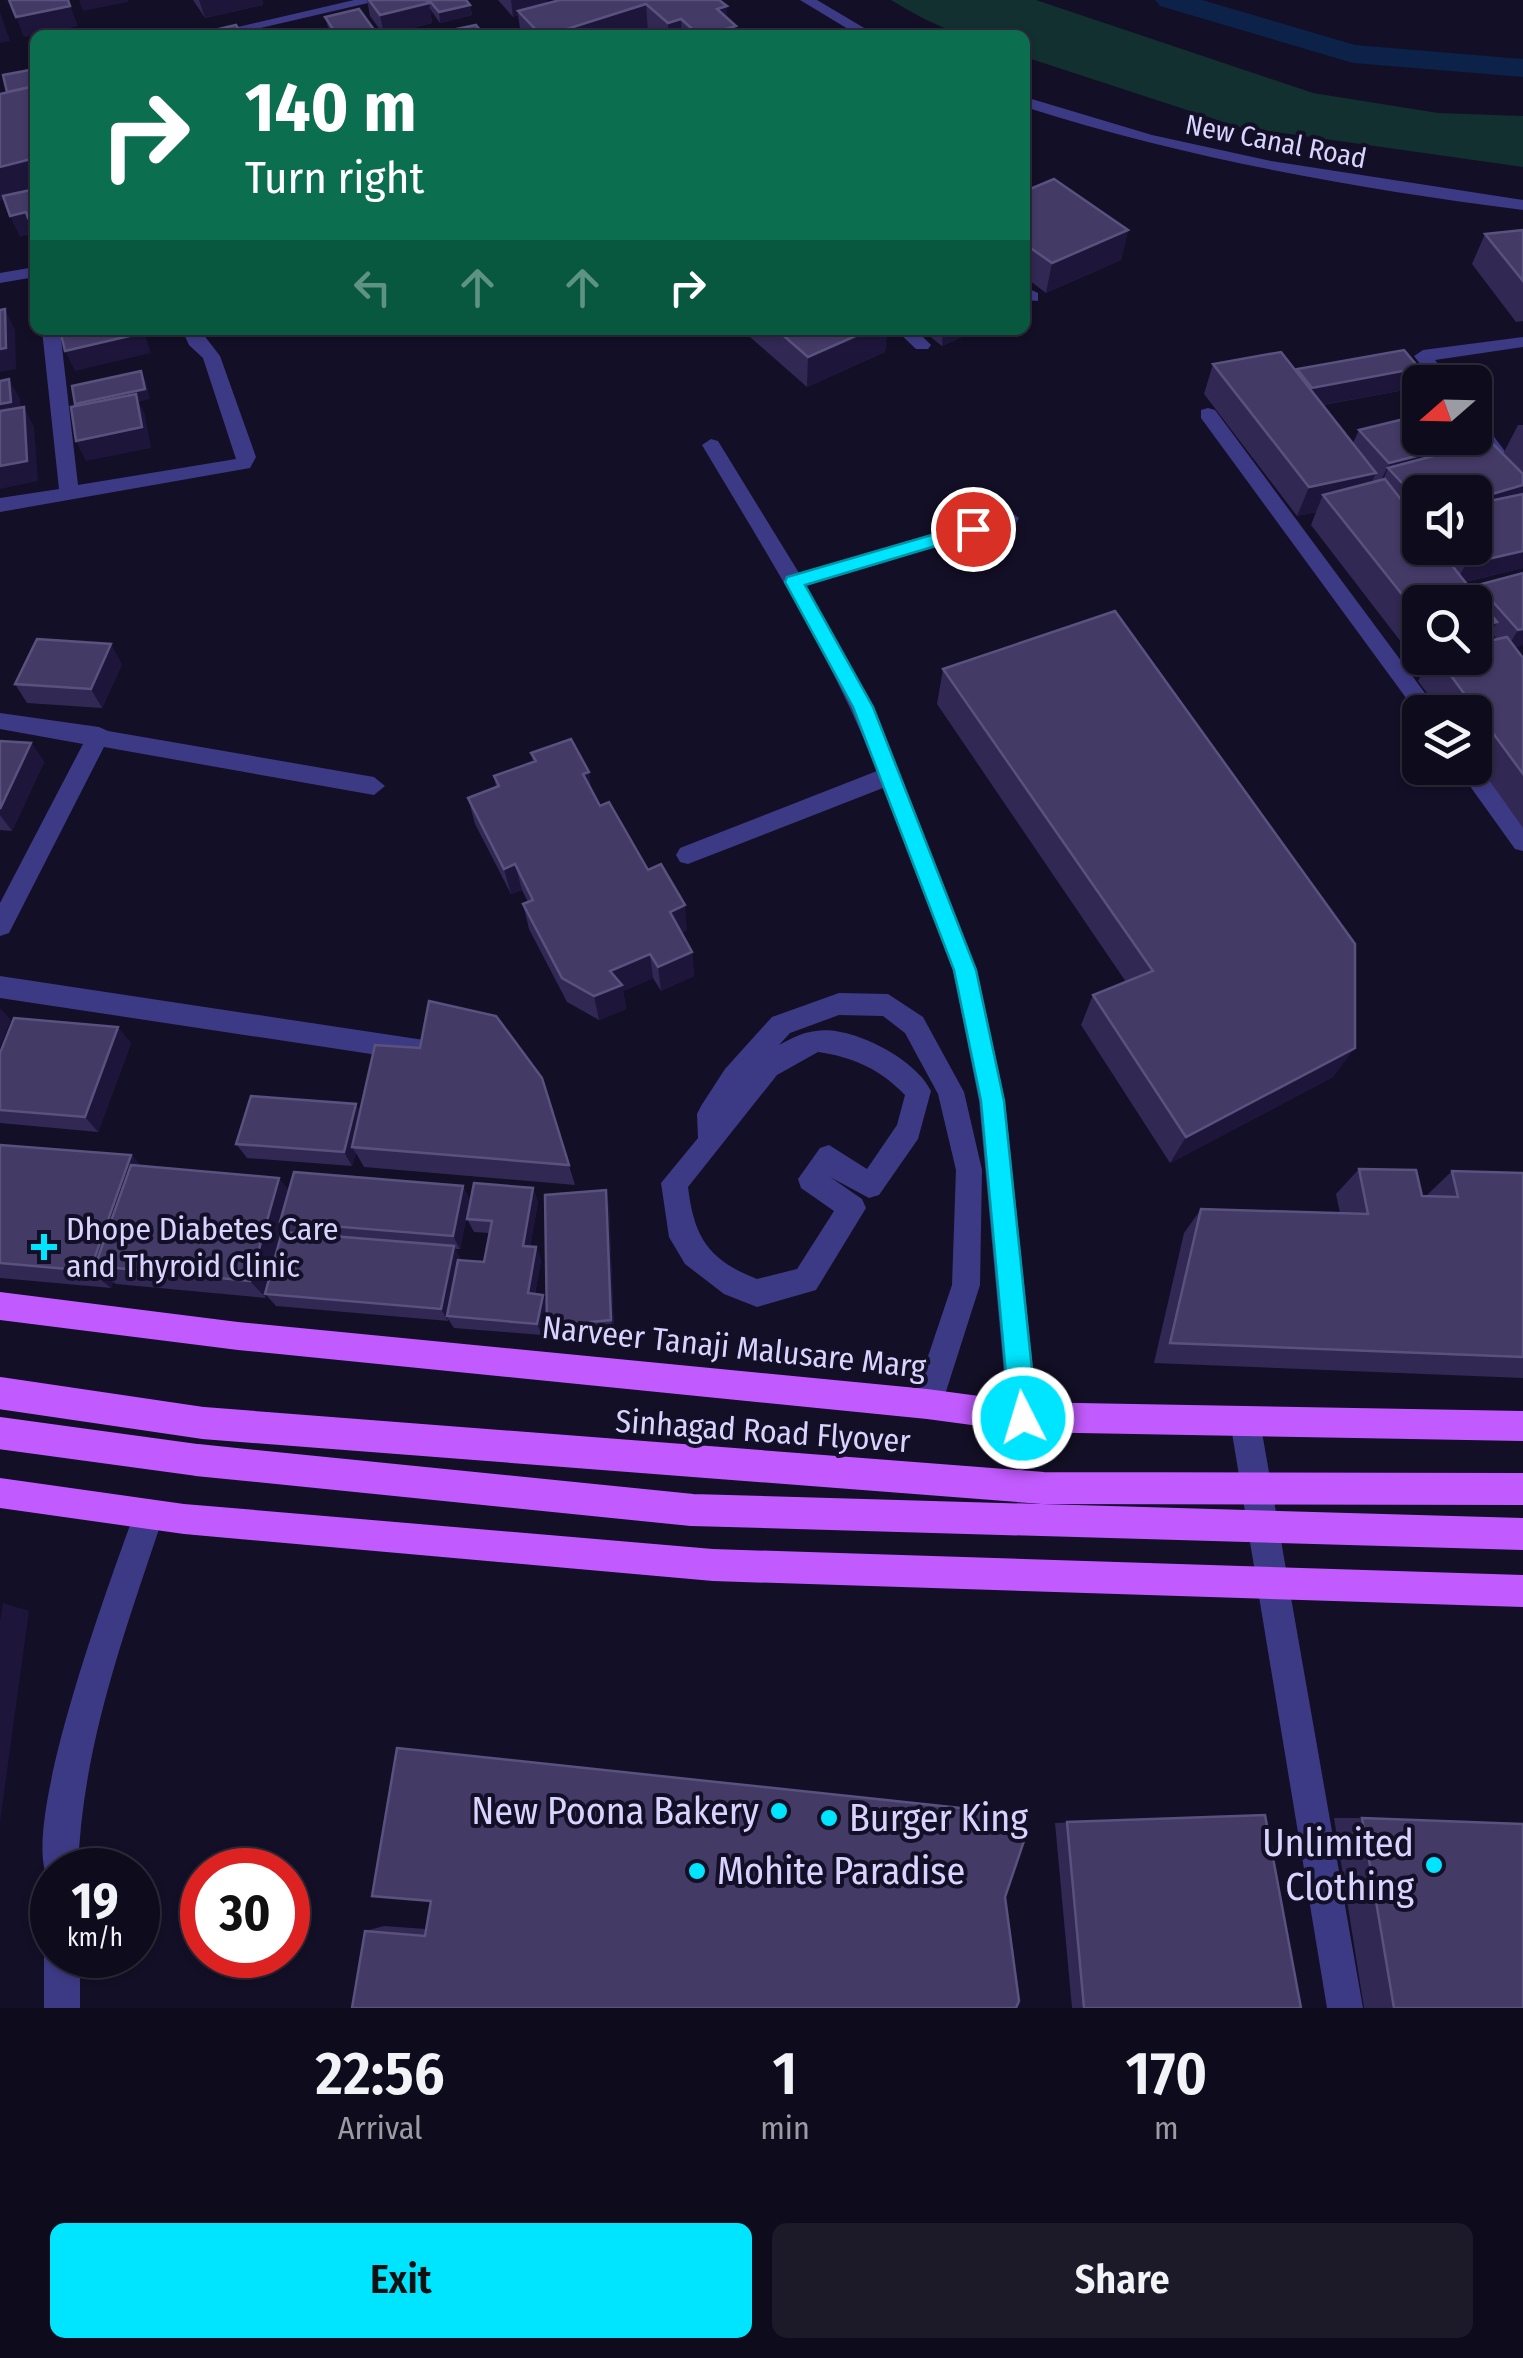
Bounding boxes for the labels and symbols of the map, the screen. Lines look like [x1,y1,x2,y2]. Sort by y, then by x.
street label: New Canal Road [1183,108,1369,175]
north arrow [1402,365,1492,455]
pin [931,487,1016,572]
place label: Dhope Diabetes Care and Thyroid Clinic [66,1210,338,1285]
marker: Dhope Diabetes Care and Thyroid Clinic [31,1234,57,1260]
street label: Narveer Tanaji Malusare Marg [540,1308,928,1386]
position arrow [971,1366,1075,1470]
street label: Sinhagad Road Flyover [614,1402,912,1460]
place label: New Poona Bakery [471,1788,759,1834]
place label: Burger King [849,1795,1028,1841]
marker: New Poona Bakery [768,1800,790,1822]
marker: Burger King [818,1807,840,1829]
place label: Unlimited Clothing [1262,1820,1414,1910]
speed limit sign: 30 [180,1848,310,1978]
place label: Mohite Paradise [717,1848,965,1894]
marker: Unlimited Clothing [1423,1854,1445,1876]
marker: Mohite Paradise [686,1860,708,1882]

